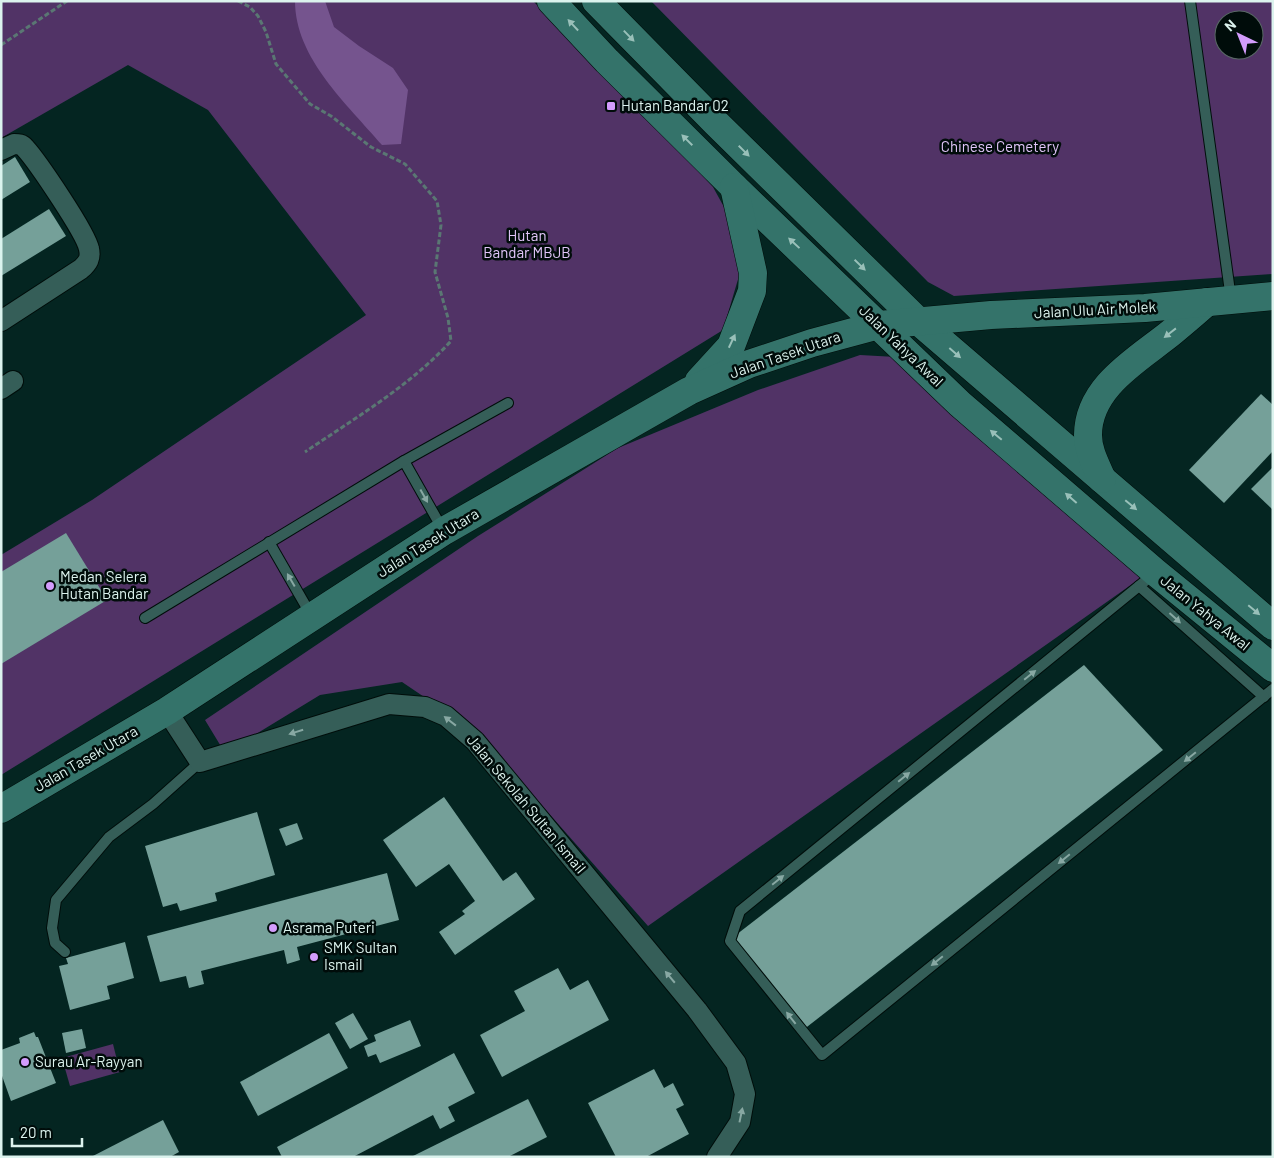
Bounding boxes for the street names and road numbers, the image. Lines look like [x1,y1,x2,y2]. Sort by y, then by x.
street label: Jalan Ulu Air Molek [1034,297,1157,321]
street label: Jalan Yahya Awal [856,301,947,390]
street label: Jalan Tasek Utara [727,327,843,381]
street label: Jalan Tasek Utara [373,504,481,581]
street label: Jalan Yahya Awal [1157,571,1254,654]
street label: Jalan Tasek Utara [31,721,140,795]
street label: Jalan Sekolah Sultan Ismail [463,730,590,876]

